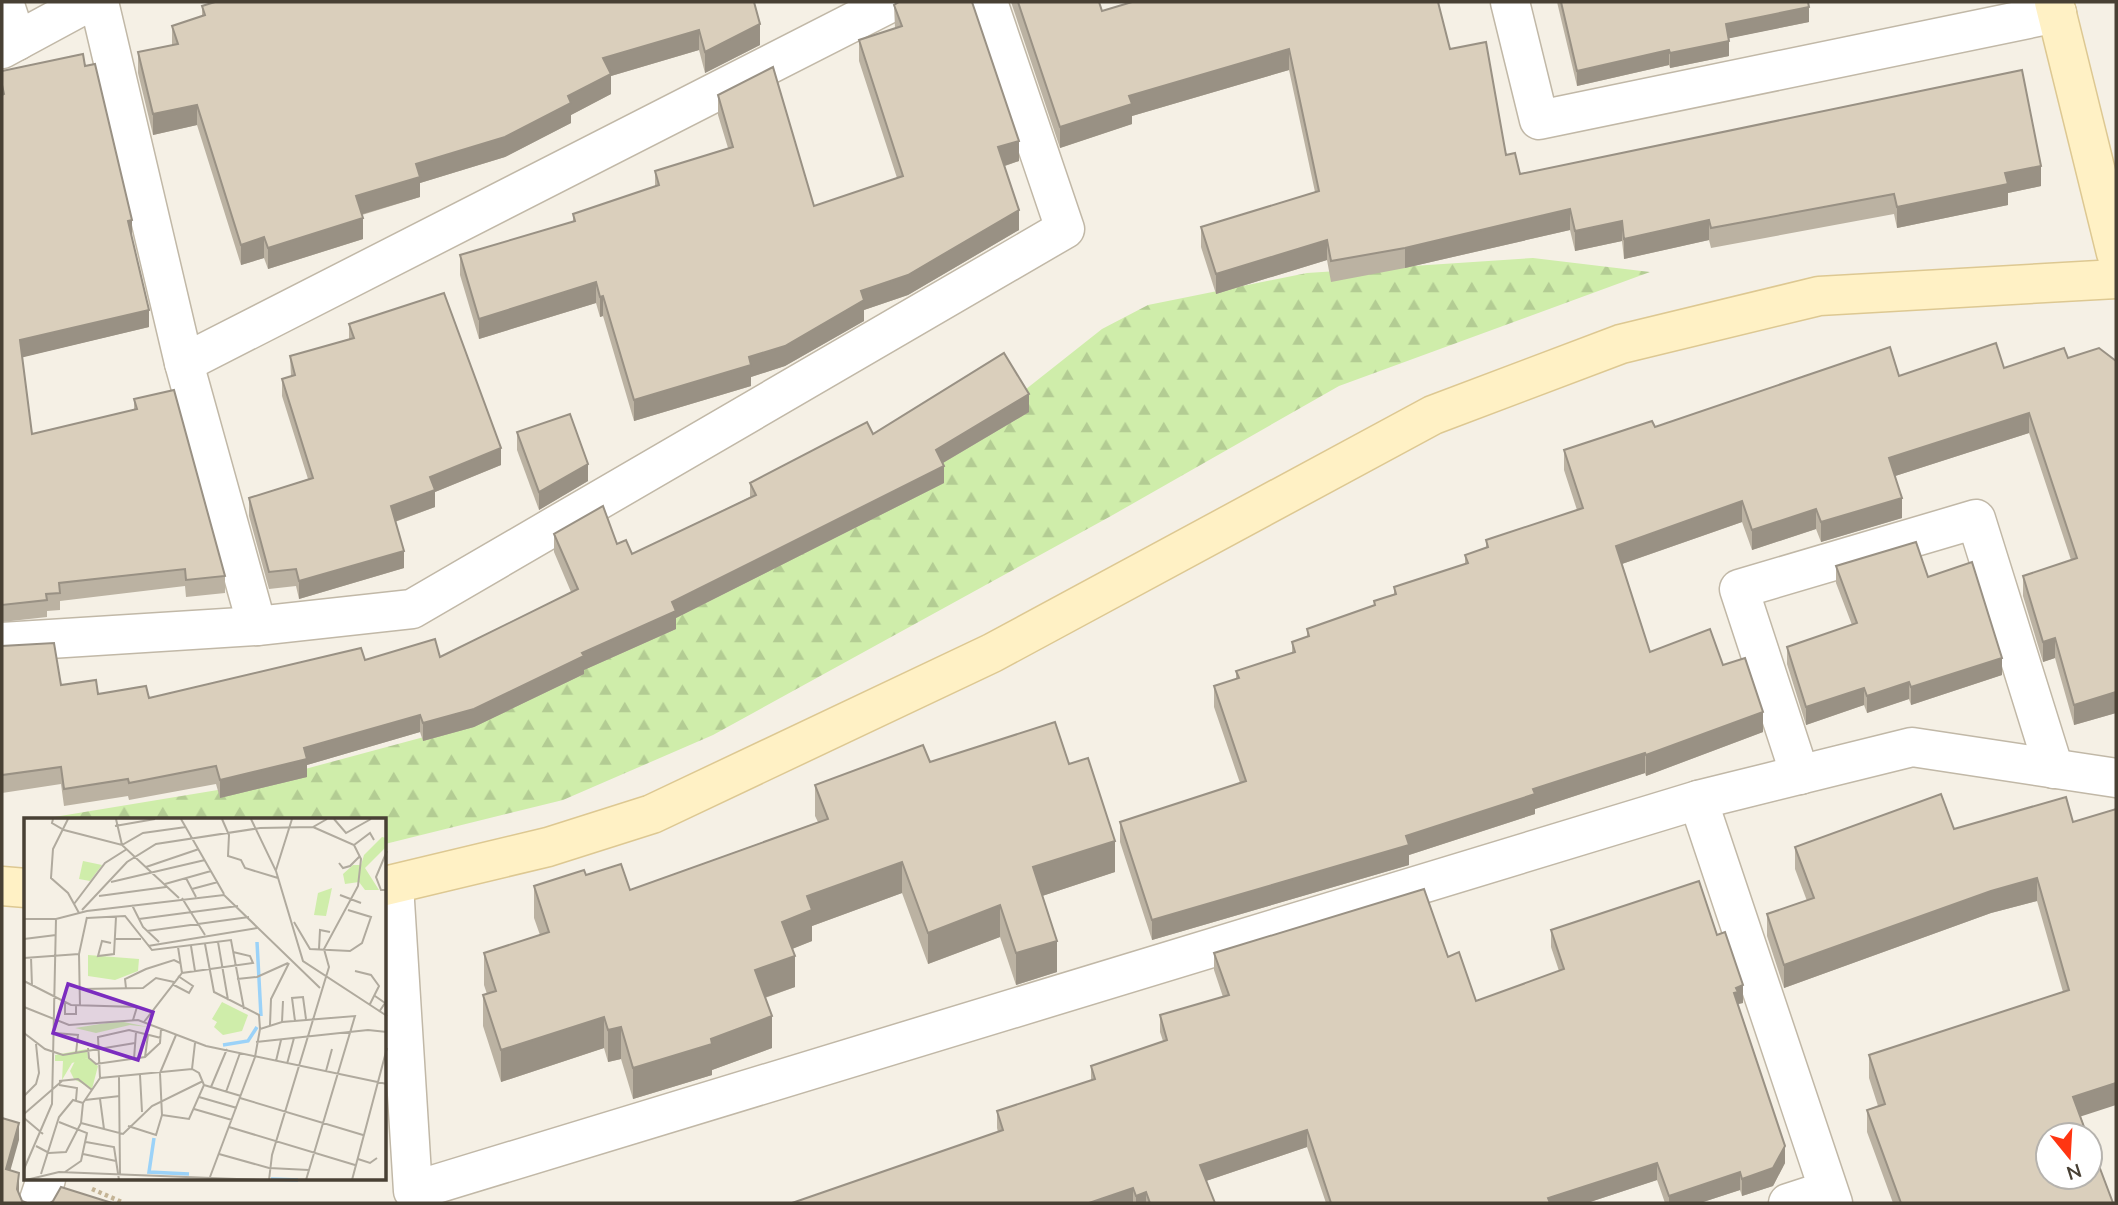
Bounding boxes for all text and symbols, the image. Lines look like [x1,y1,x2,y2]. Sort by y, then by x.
inset map [24,818,387,1180]
north arrow [2034,1121,2104,1191]
text: N [2063,1157,2085,1186]

